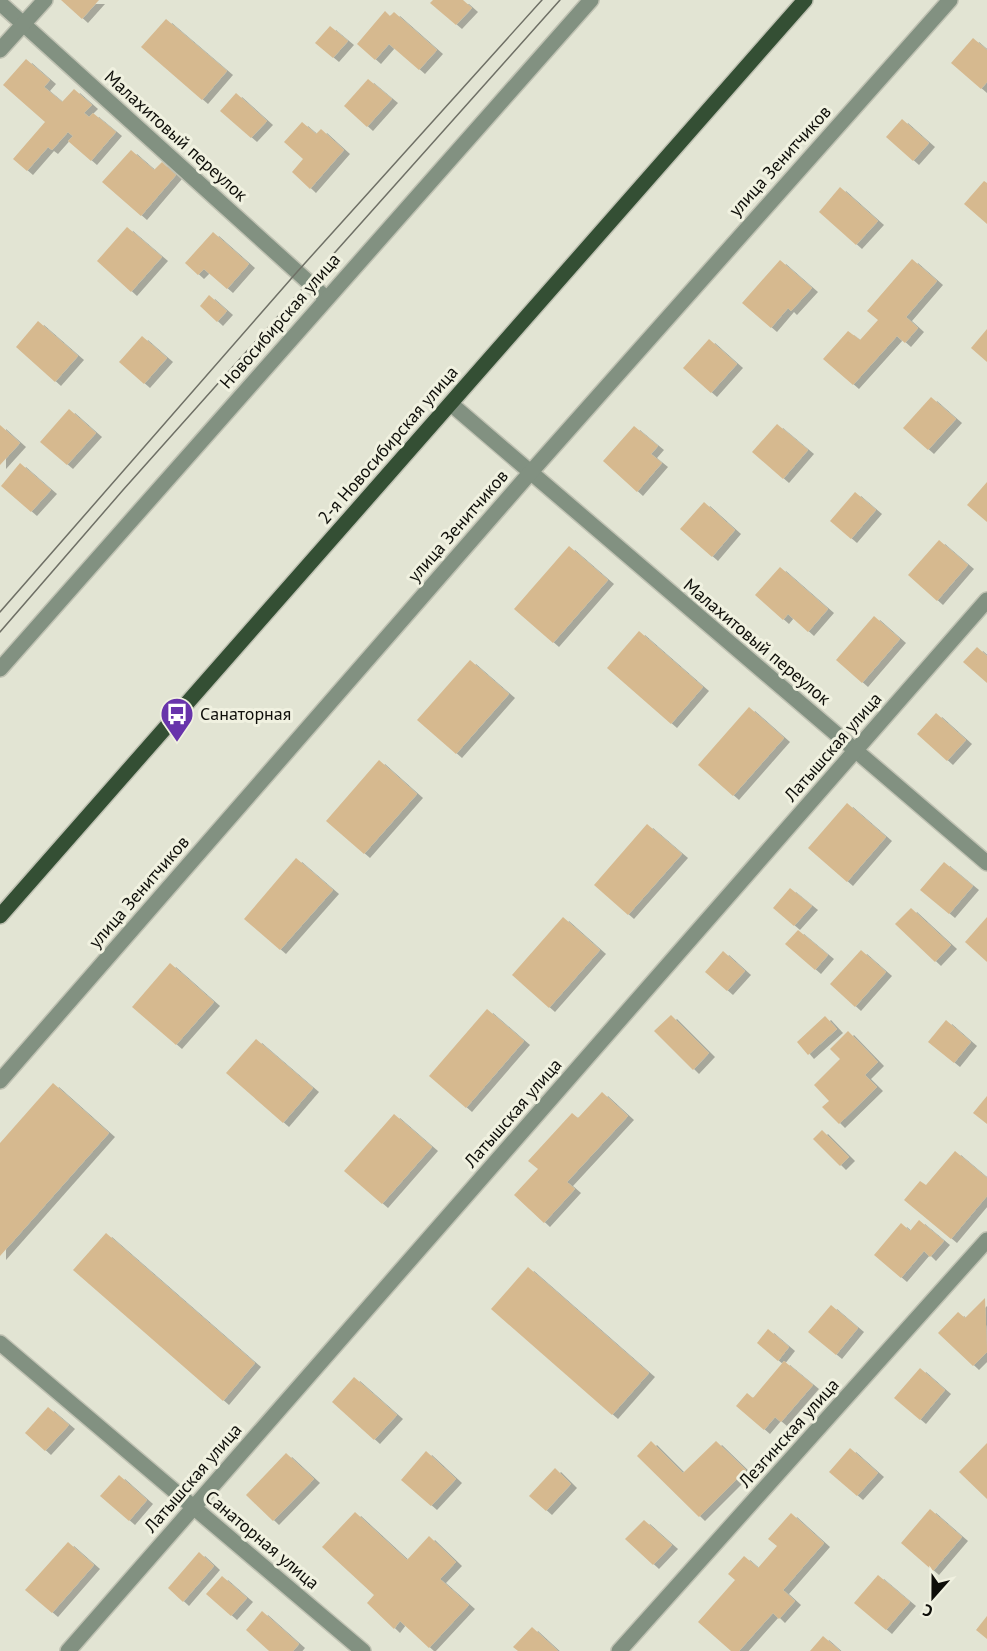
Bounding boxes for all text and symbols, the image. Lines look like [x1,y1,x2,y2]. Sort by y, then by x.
street label: Малахитовый переулок [100,65,253,206]
street label: улица Зенитчиков [724,100,836,221]
street label: Новосибирская улица [214,248,345,393]
street label: 2-я Новосибирская улица [313,361,463,528]
street label: улица Зенитчиков [402,465,513,587]
street label: Малахитовый переулок [679,573,836,710]
street label: Латышская улица [778,687,886,807]
bus stop icon: Санаторная [159,696,195,743]
place label: Санаторная [200,702,291,725]
street label: улица Зенитчиков [83,831,194,953]
street label: Латышская улица [458,1053,566,1173]
street label: Лезгинская улица [733,1373,844,1493]
street label: Латышская улица [138,1418,246,1538]
street label: Санаторная улица [201,1485,324,1594]
north arrow [903,1567,963,1627]
text: С [920,1600,935,1622]

